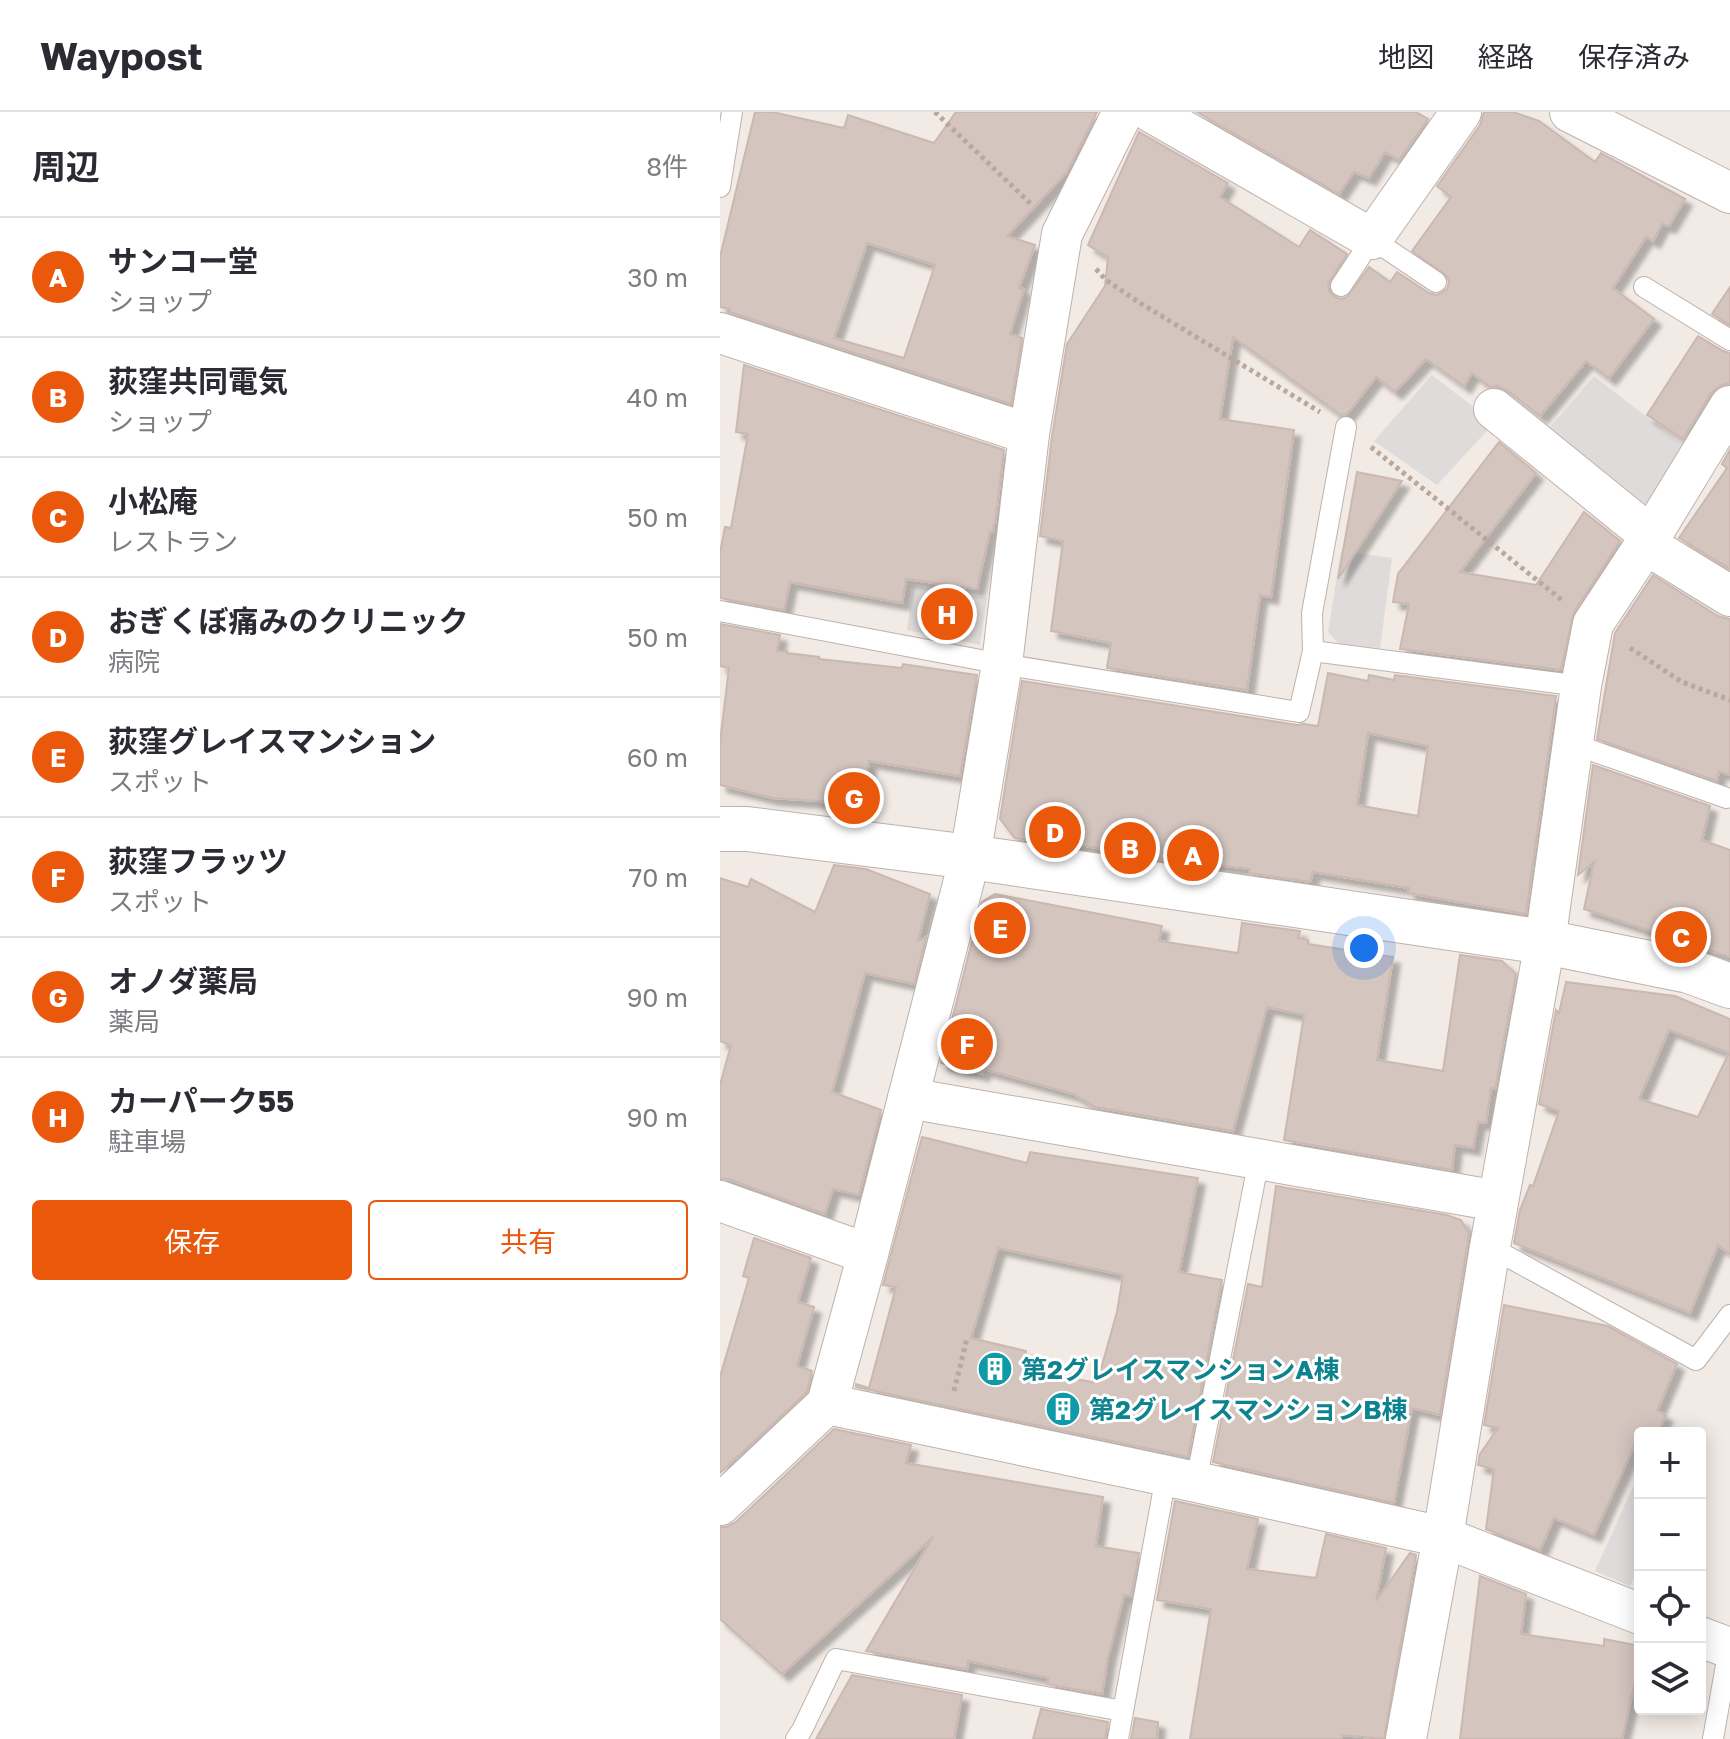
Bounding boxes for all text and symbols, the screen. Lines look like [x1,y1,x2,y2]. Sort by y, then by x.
text: Waypost [40,33,203,78]
text: 地図 [1378,40,1434,73]
text: 経路 [1478,40,1534,73]
text: 保存済み [1578,40,1690,73]
text: 周辺 [32,146,100,186]
text: 8件 [646,151,688,182]
text: サンコー堂 [108,243,258,279]
text: A [49,262,67,293]
text: 30 m [627,262,688,293]
text: ショップ [108,286,212,317]
text: 荻窪共同電気 [108,363,288,399]
text: B [49,382,67,413]
text: 40 m [627,382,688,413]
text: ショップ [108,406,212,437]
text: 小松庵 [108,483,198,519]
text: C [49,502,67,533]
text: 50 m [627,502,688,533]
text: レストラン [108,526,238,557]
pin: H [921,584,973,644]
text: おぎくぼ痛みのクリニック [108,603,469,639]
text: D [49,622,67,653]
text: 50 m [627,622,688,653]
text: 病院 [108,646,160,677]
text: 荻窪グレイスマンション [108,723,436,759]
text: E [50,742,66,773]
text: 60 m [627,742,688,773]
text: スポット [108,766,212,797]
pin: G [828,768,880,828]
pin: D [1029,802,1081,862]
pin: B [1104,818,1156,878]
pin: A [1167,825,1219,885]
text: 荻窪フラッツ [108,843,288,879]
text: F [50,862,66,893]
text: 70 m [629,862,688,893]
text: スポット [108,886,212,917]
pin: E [974,898,1026,958]
pin: C [1655,907,1707,967]
your location [1344,928,1384,968]
text: オノダ薬局 [108,963,258,999]
text: G [48,982,68,1013]
text: 90 m [627,982,688,1013]
text: 薬局 [108,1006,160,1037]
pin: F [941,1014,993,1074]
text: カーパーク55 [108,1083,294,1119]
text: H [48,1102,68,1133]
text: 90 m [627,1102,688,1133]
text: 駐車場 [108,1126,186,1157]
button: 保存 [32,1200,352,1280]
button: 共有 [368,1200,688,1280]
building icon: 第2グレイスマンションA棟 [976,1350,1014,1388]
place label: 第2グレイスマンションA棟 [1021,1354,1340,1385]
building icon: 第2グレイスマンションB棟 [1044,1390,1082,1428]
place label: 第2グレイスマンションB棟 [1089,1394,1408,1425]
map controls [1634,1427,1706,1715]
button: + [1634,1427,1706,1499]
button: − [1634,1499,1706,1571]
button: locate [1634,1571,1706,1643]
button: layers [1634,1643,1706,1715]

